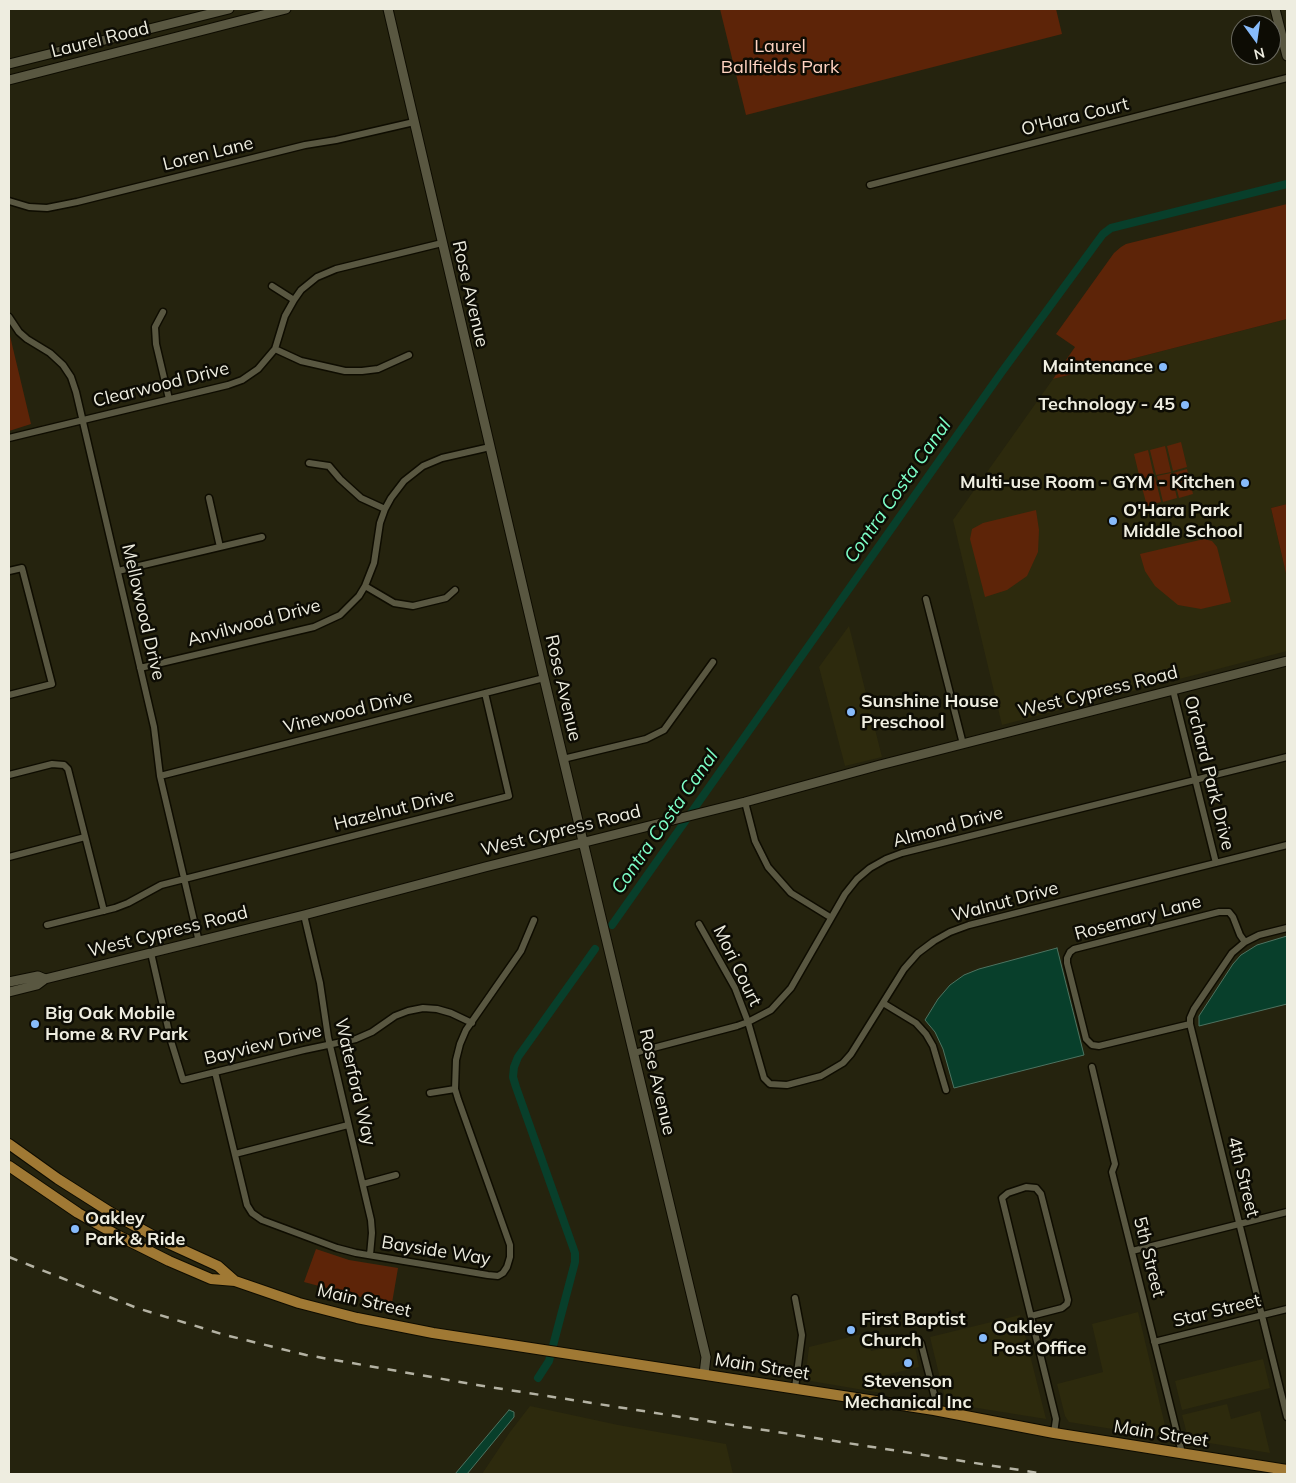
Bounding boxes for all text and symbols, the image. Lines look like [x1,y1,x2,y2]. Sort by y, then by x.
north arrow [1231,15,1281,65]
street label: Laurel Road [49,17,151,63]
park label: Laurel Ballfields Park [721,36,839,78]
text: N [1252,44,1267,64]
street label: O'Hara Court [1019,93,1131,141]
street label: Loren Lane [161,132,255,176]
street label: Rose Avenue [447,239,493,349]
place label: Maintenance [1042,356,1153,378]
street label: Clearwood Drive [91,358,231,412]
marker: Maintenance [1157,361,1169,373]
place label: Technology - 45 [1038,394,1175,416]
marker: Technology - 45 [1179,399,1191,411]
water label: Contra Costa Canal [840,415,956,567]
place label: Multi-use Room - GYM - Kitchen [960,472,1235,494]
marker: Multi-use Room - GYM - Kitchen [1239,477,1251,489]
place label: O'Hara Park Middle School [1123,500,1243,542]
marker: O'Hara Park Middle School [1107,515,1119,527]
street label: Mellowood Drive [117,542,169,682]
street label: Anvilwood Drive [185,595,323,651]
street label: Rose Avenue [540,633,586,743]
street label: West Cypress Road [1016,662,1180,722]
street label: Vinewood Drive [281,686,415,738]
place label: Sunshine House Preschool [861,691,999,734]
street label: Orchard Park Drive [1179,693,1239,853]
marker: Sunshine House Preschool [845,706,857,718]
water label: Contra Costa Canal [607,746,723,898]
street label: Hazelnut Drive [332,785,456,835]
street label: West Cypress Road [479,801,643,861]
street label: Almond Drive [891,802,1005,852]
street label: Walnut Drive [949,877,1061,927]
street label: Rosemary Lane [1072,891,1204,945]
street label: West Cypress Road [86,902,250,962]
street label: Mori Court [708,922,766,1010]
place label: Big Oak Mobile Home & RV Park [45,1003,188,1046]
street label: Waterford Way [330,1016,380,1148]
marker: Big Oak Mobile Home & RV Park [29,1018,41,1030]
street label: Bayview Drive [202,1020,324,1070]
street label: Rose Avenue [634,1027,680,1137]
street label: 4th Street [1223,1135,1263,1219]
place label: Oakley Park & Ride [85,1208,185,1250]
street label: 5th Street [1129,1215,1169,1299]
marker: Oakley Park & Ride [69,1223,81,1235]
street label: Bayside Way [380,1232,492,1270]
street label: Main Street [315,1280,413,1322]
street label: Star Street [1171,1290,1263,1332]
place label: First Baptist Church [861,1309,966,1352]
place label: Oakley Post Office [993,1317,1086,1360]
marker: First Baptist Church [845,1324,857,1336]
marker: Oakley Post Office [977,1332,989,1344]
street label: Main Street [713,1349,811,1385]
marker: Stevenson Mechanical Inc [902,1357,914,1369]
place label: Stevenson Mechanical Inc [844,1371,972,1414]
street label: Main Street [1112,1416,1210,1452]

